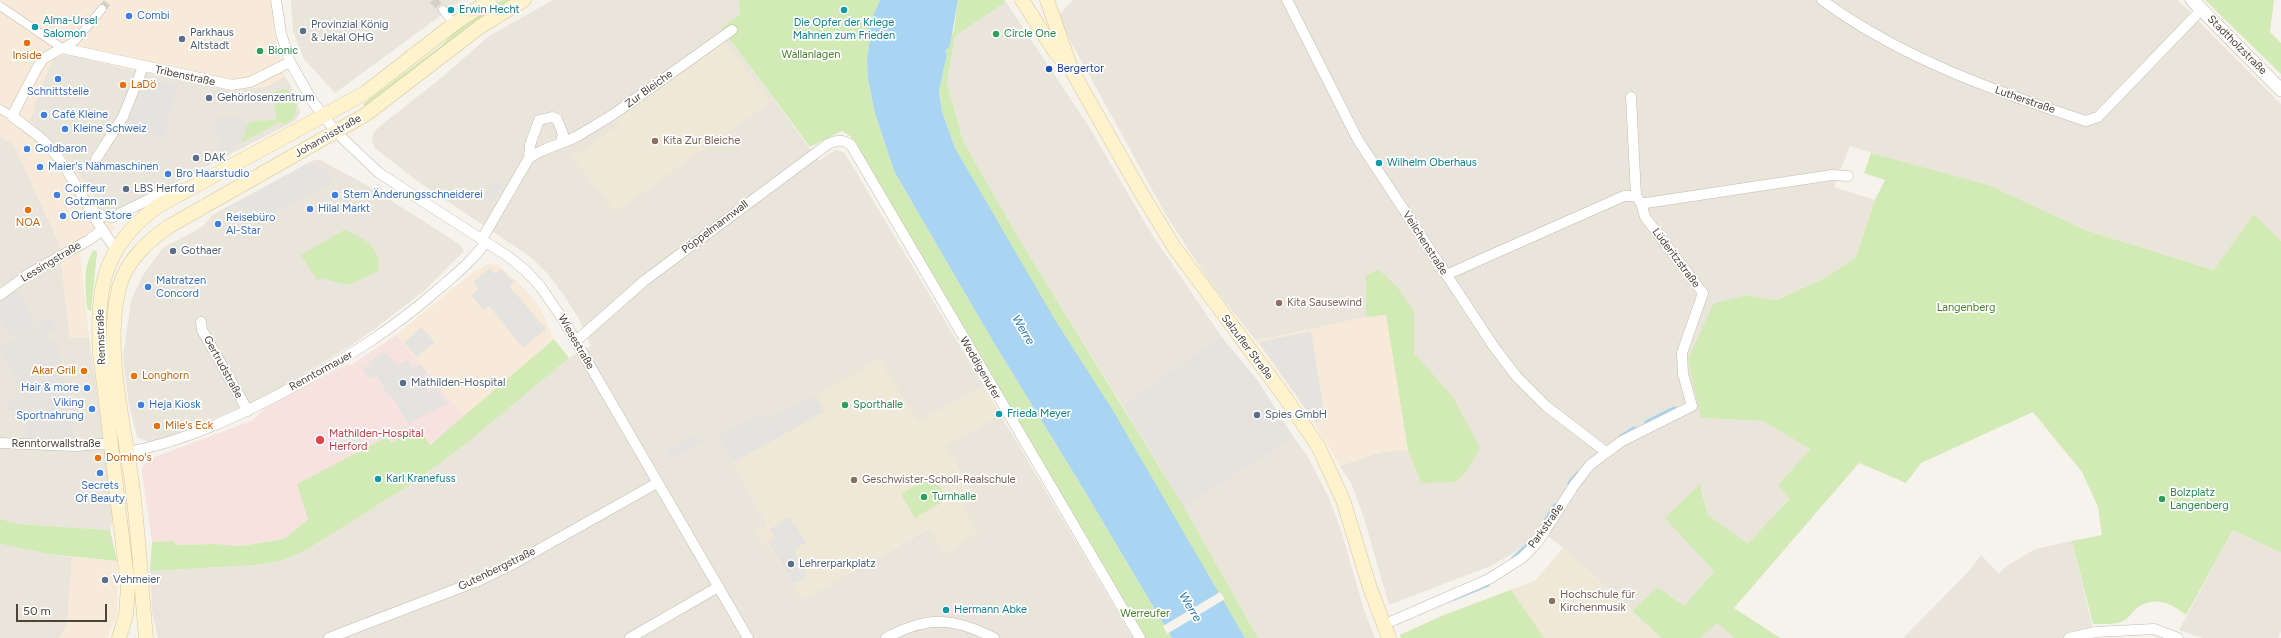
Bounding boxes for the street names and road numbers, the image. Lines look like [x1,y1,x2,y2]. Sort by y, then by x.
street label: Stadtholzstraße [2205,13,2269,77]
street label: Tribenstraße [154,63,216,89]
street label: Zur Bleiche [623,67,675,111]
street label: Lutherstraße [1993,84,2057,116]
street label: Johannisstraße [292,112,364,160]
street label: Pöppelmannwall [679,198,751,256]
street label: Veilchenstraße [1400,209,1450,277]
street label: Lüderitzstraße [1649,226,1703,290]
street label: Lessingstraße [18,239,84,285]
street label: Rennstraße [93,309,109,365]
street label: Wiesestraße [555,312,597,372]
street label: Salzufler Straße [1218,312,1276,382]
street label: Gertrudstraße [200,333,246,401]
street label: Weddigenufer [957,334,1003,402]
street label: Renntormauer [287,348,355,394]
street label: Renntorwallstraße [11,437,101,451]
street label: Parkstraße [1525,501,1567,551]
street label: Gutenbergstraße [456,545,538,593]

